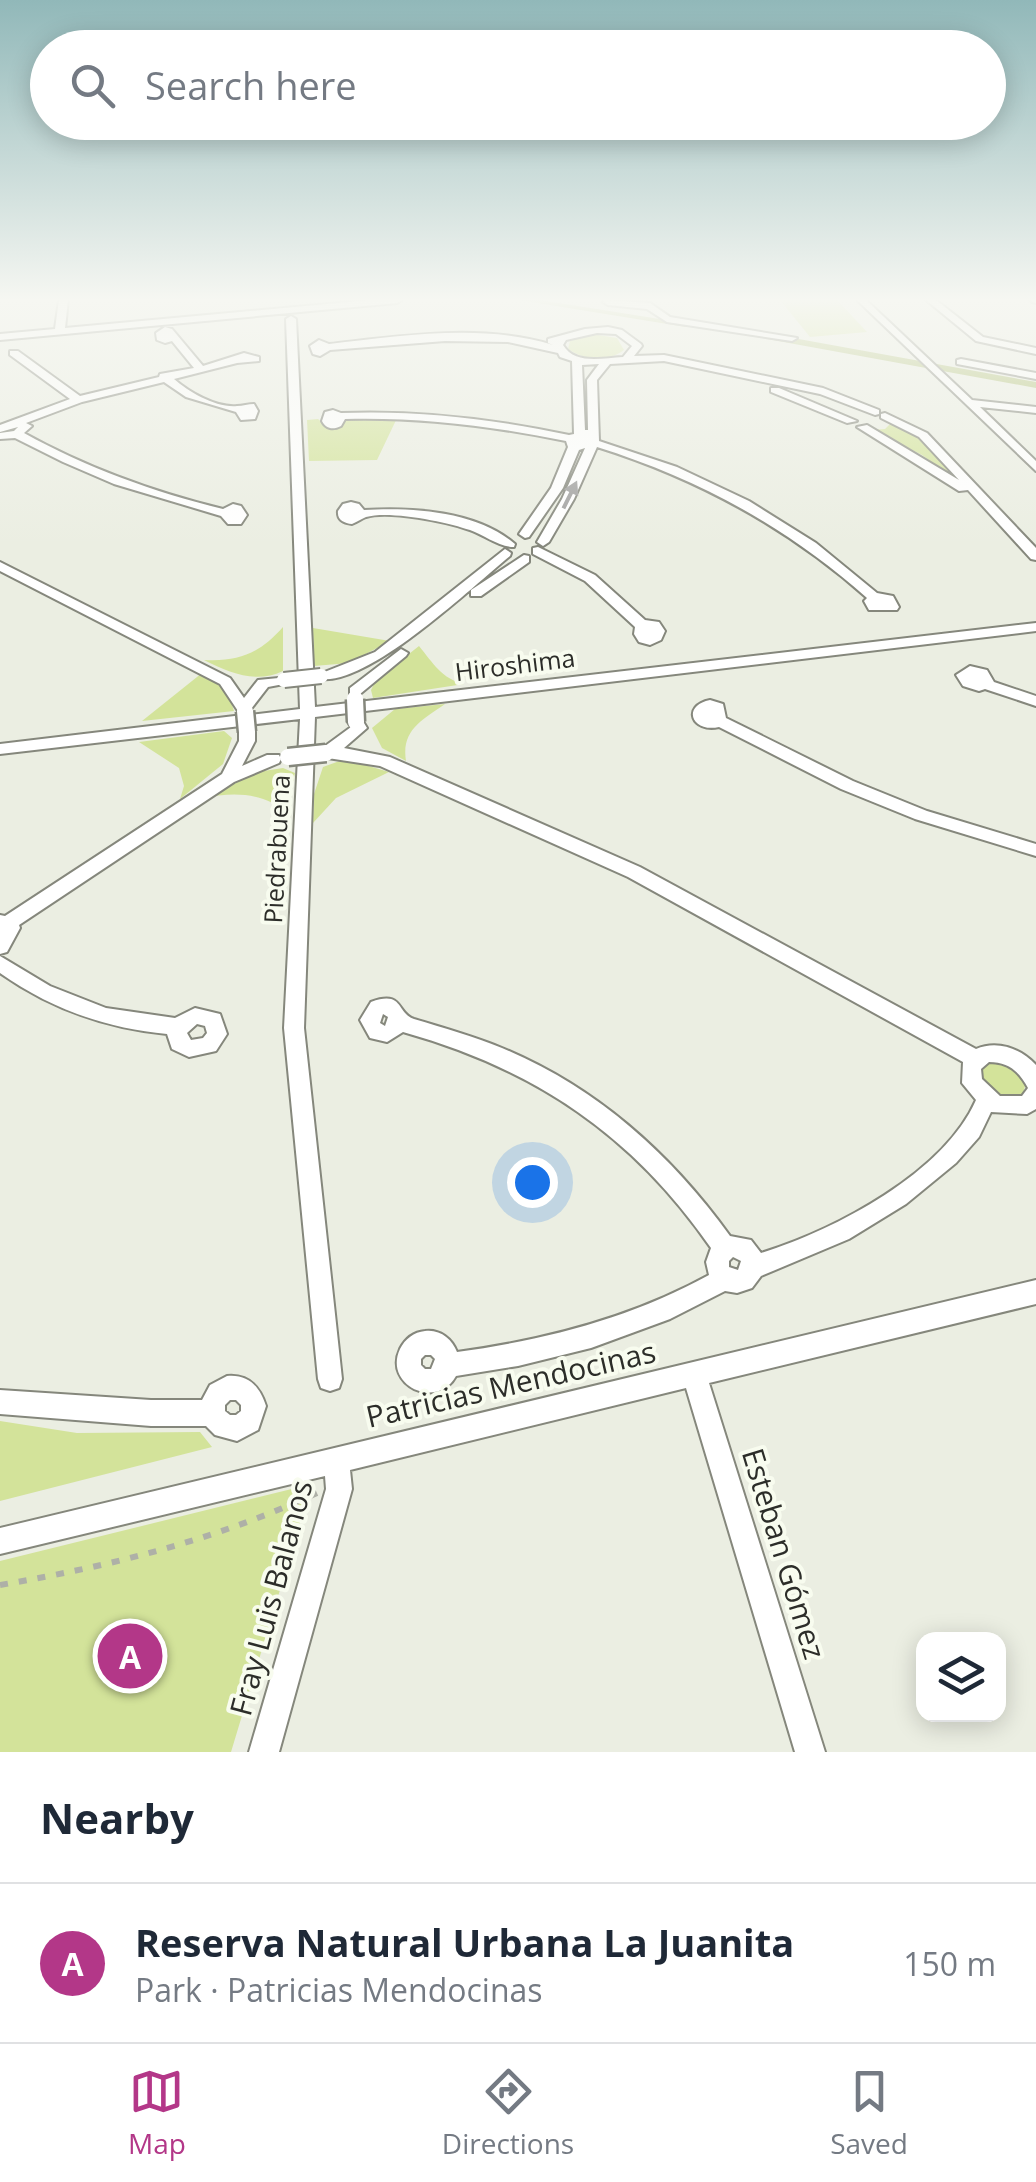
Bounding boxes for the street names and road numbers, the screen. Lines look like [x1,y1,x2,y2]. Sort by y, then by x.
street label: Hiroshima [453,640,577,688]
street label: Piedrabuena [255,774,297,924]
street label: Patricias Mendocinas [362,1330,659,1437]
street label: Esteban Gómez [733,1443,836,1664]
street label: Fray Luis Balanos [219,1475,322,1720]

